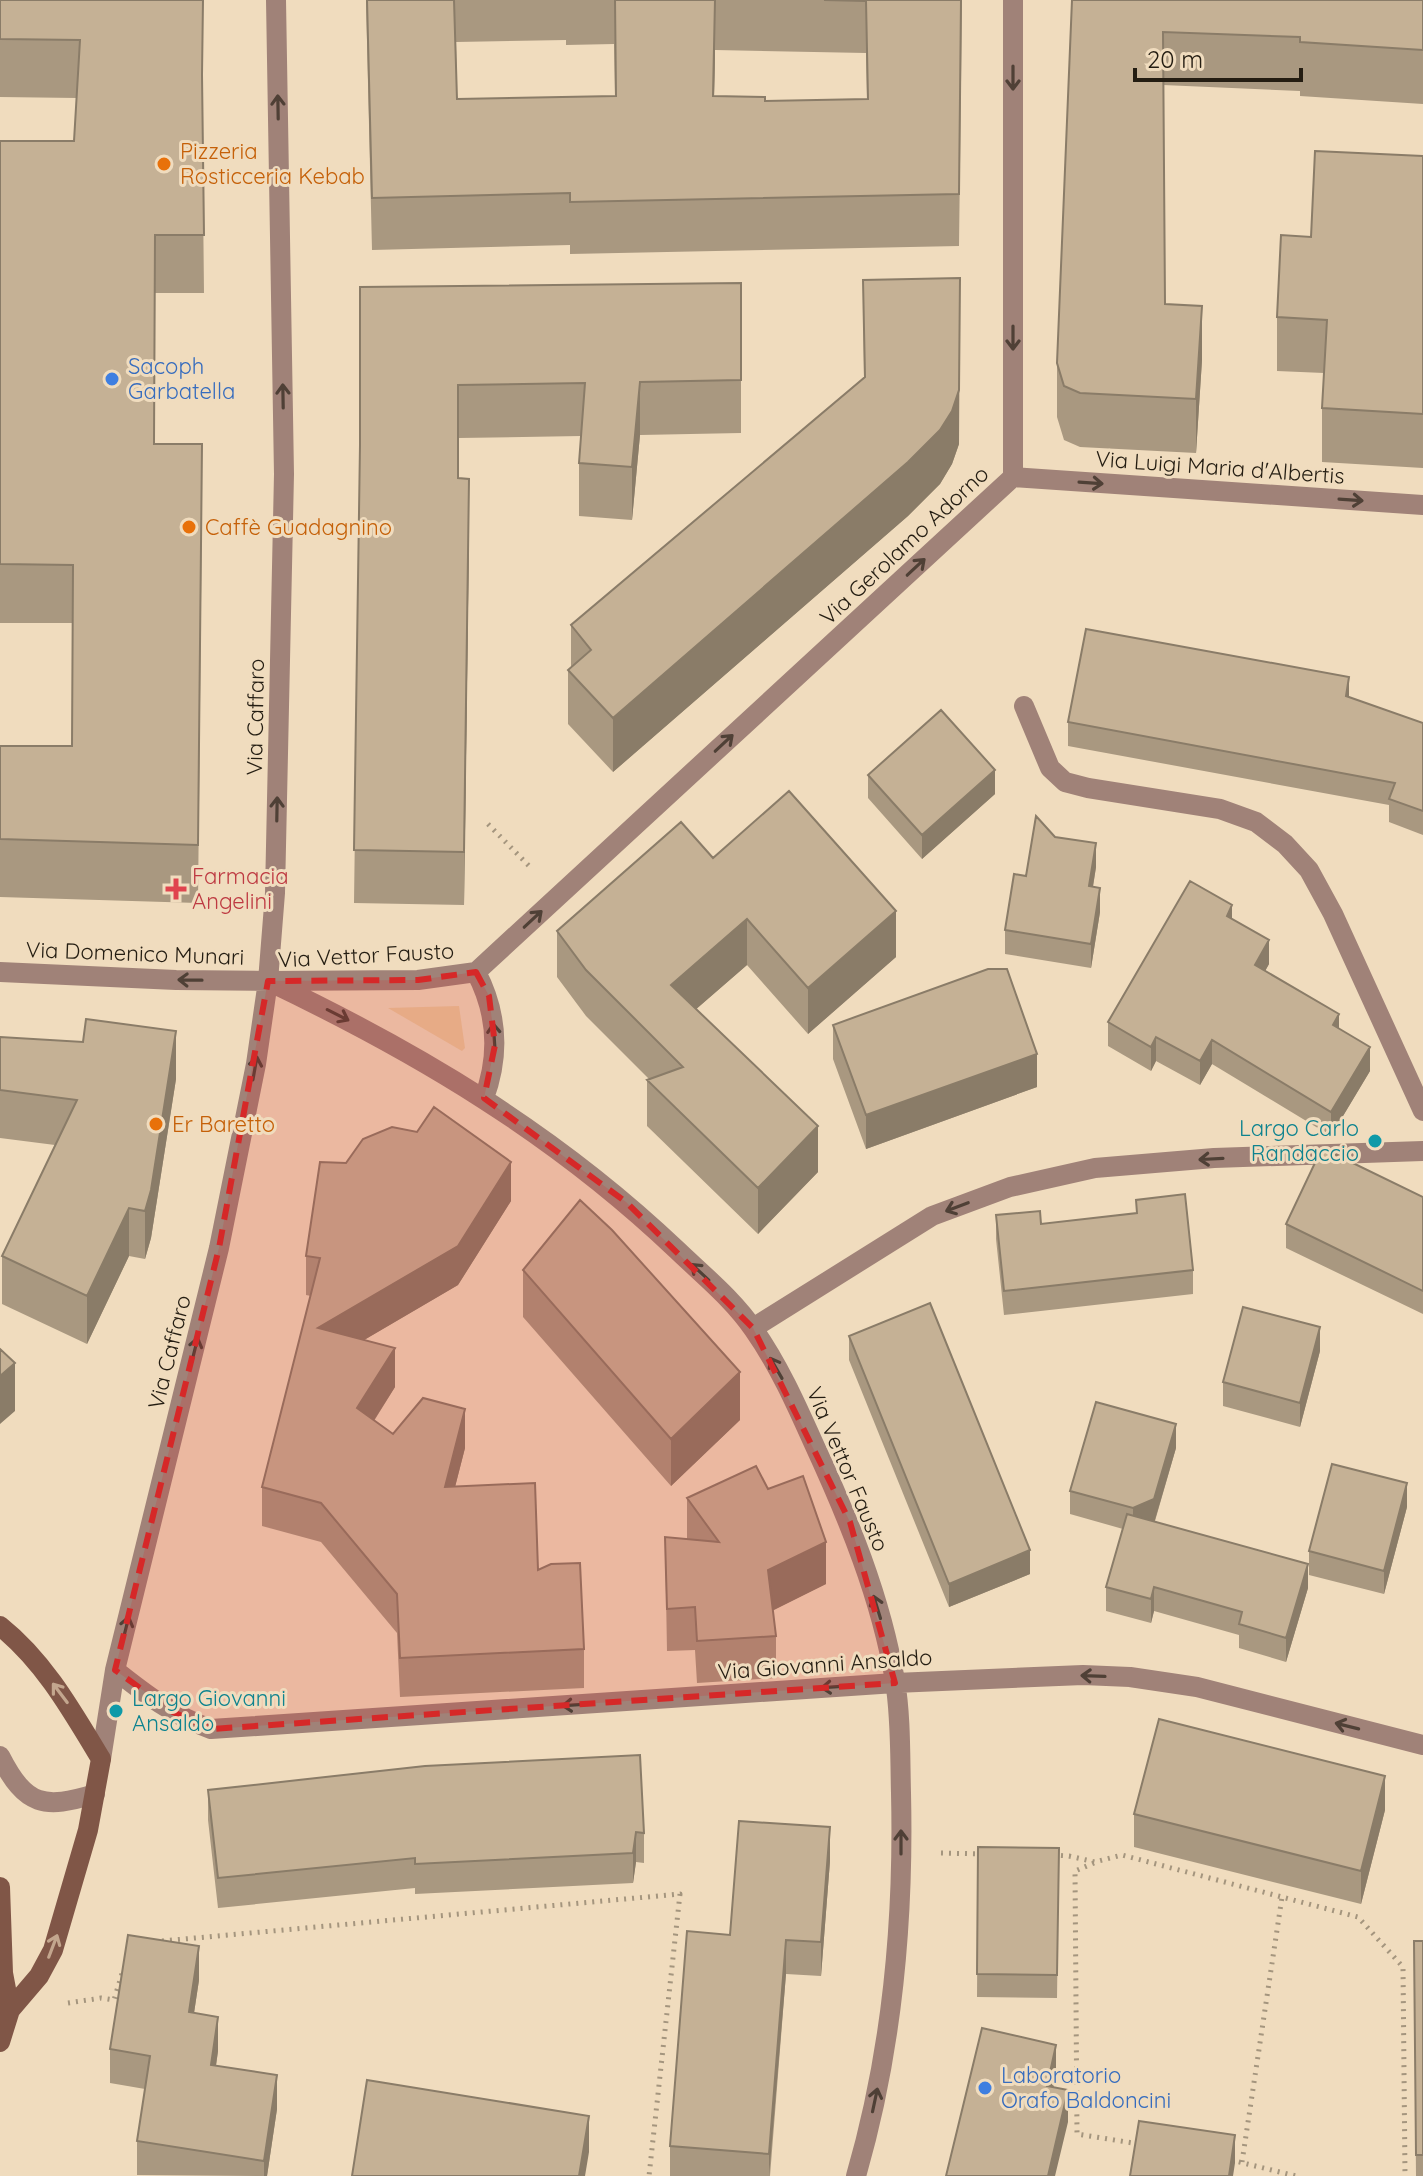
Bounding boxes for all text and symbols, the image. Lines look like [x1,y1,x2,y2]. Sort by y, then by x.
scale bar [1135,32,1301,82]
text: 20 m [1147,44,1203,74]
one-way arrow [1005,64,1021,91]
one-way arrow [270,94,285,121]
place label: Pizzeria Rosticceria Kebab [180,137,365,190]
marker: Pizzeria Rosticceria Kebab [155,155,173,173]
one-way arrow [1005,324,1021,351]
place label: Sacoph Garbatella [128,352,235,405]
marker: Sacoph Garbatella [103,370,121,388]
one-way arrow [275,383,290,410]
street label: Via Luigi Maria d'Albertis [1094,444,1346,490]
street label: Via Gerolamo Adorno [814,459,994,631]
one-way arrow [1077,475,1104,490]
one-way arrow [1337,493,1364,508]
place label: Caffè Guadagnino [205,513,392,541]
marker: Caffè Guadagnino [180,518,198,536]
one-way arrow [906,558,926,577]
street label: Via Caffaro [240,658,270,776]
one-way arrow [714,735,734,753]
one-way arrow [269,796,285,823]
place label: Farmacia Angelini [192,862,289,915]
marker: Farmacia Angelini [167,880,185,898]
one-way arrow [523,911,543,929]
street label: Via Domenico Munari [25,935,245,971]
street label: Via Vettor Fausto [277,936,455,974]
one-way arrow [177,972,204,988]
one-way arrow [326,1007,349,1023]
one-way arrow [486,1022,501,1049]
one-way arrow [248,1056,263,1081]
place label: Er Baretto [172,1110,275,1138]
place label: Largo Carlo Randaccio [1239,1114,1359,1167]
marker: Er Baretto [147,1115,165,1133]
marker: Largo Carlo Randaccio [1366,1132,1384,1150]
one-way arrow [1199,1152,1225,1167]
one-way arrow [945,1200,970,1215]
one-way arrow [690,1262,710,1281]
street label: Via Caffaro [141,1292,197,1412]
one-way arrow [188,1337,203,1363]
one-way arrow [768,1357,784,1380]
street label: Via Vettor Fausto [801,1382,895,1556]
one-way arrow [869,1595,883,1620]
one-way arrow [119,1615,134,1641]
street label: Via Giovanni Ansaldo [717,1643,933,1685]
one-way arrow [1080,1668,1107,1683]
one-way arrow [820,1680,847,1695]
one-way arrow [51,1683,68,1704]
place label: Largo Giovanni Ansaldo [132,1684,286,1737]
one-way arrow [561,1698,588,1713]
marker: Largo Giovanni Ansaldo [107,1702,125,1720]
one-way arrow [1335,1717,1361,1732]
one-way arrow [893,1829,909,1856]
one-way arrow [47,1934,61,1959]
place label: Laboratorio Orafo Baldoncini [1001,2061,1171,2114]
marker: Laboratorio Orafo Baldoncini [976,2079,994,2097]
one-way arrow [868,2088,883,2114]

